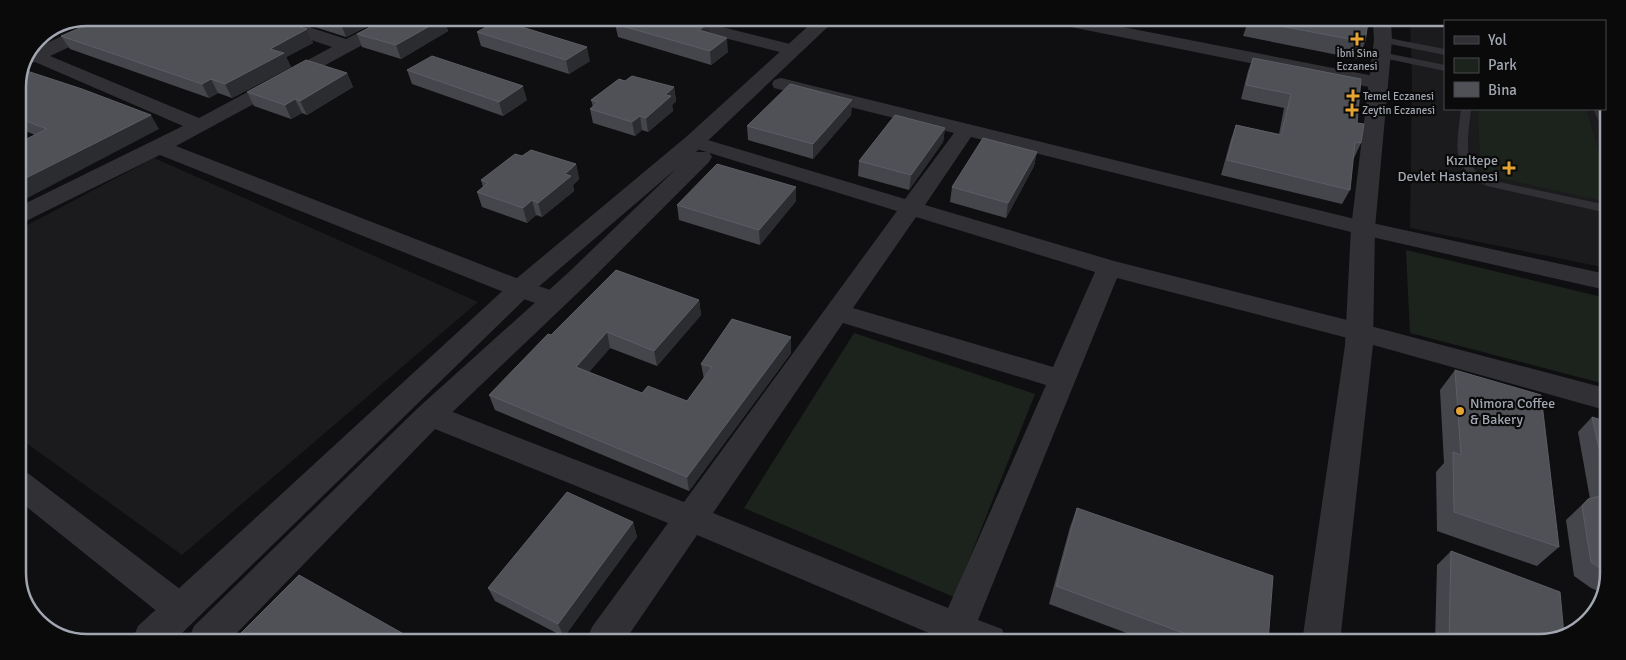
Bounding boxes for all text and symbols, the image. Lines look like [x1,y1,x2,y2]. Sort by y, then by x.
legend [1444,20,1606,110]
text: Yol [1488,31,1507,49]
marker: İbni Sina Eczanesi [1351,33,1363,45]
place label: İbni Sina Eczanesi [1336,46,1378,73]
text: Park [1488,56,1517,74]
text: Bina [1488,81,1517,99]
marker: Temel Eczanesi [1347,90,1359,102]
place label: Temel Eczanesi [1363,90,1434,103]
marker: Zeytin Eczanesi [1346,104,1358,116]
place label: Zeytin Eczanesi [1362,104,1435,117]
place label: Kızıltepe Devlet Hastanesi [1398,152,1498,185]
marker: Kızıltepe Devlet Hastanesi [1502,161,1516,175]
place label: Nimora Coffee & Bakery [1470,395,1555,428]
marker: Nimora Coffee & Bakery [1454,405,1466,417]

